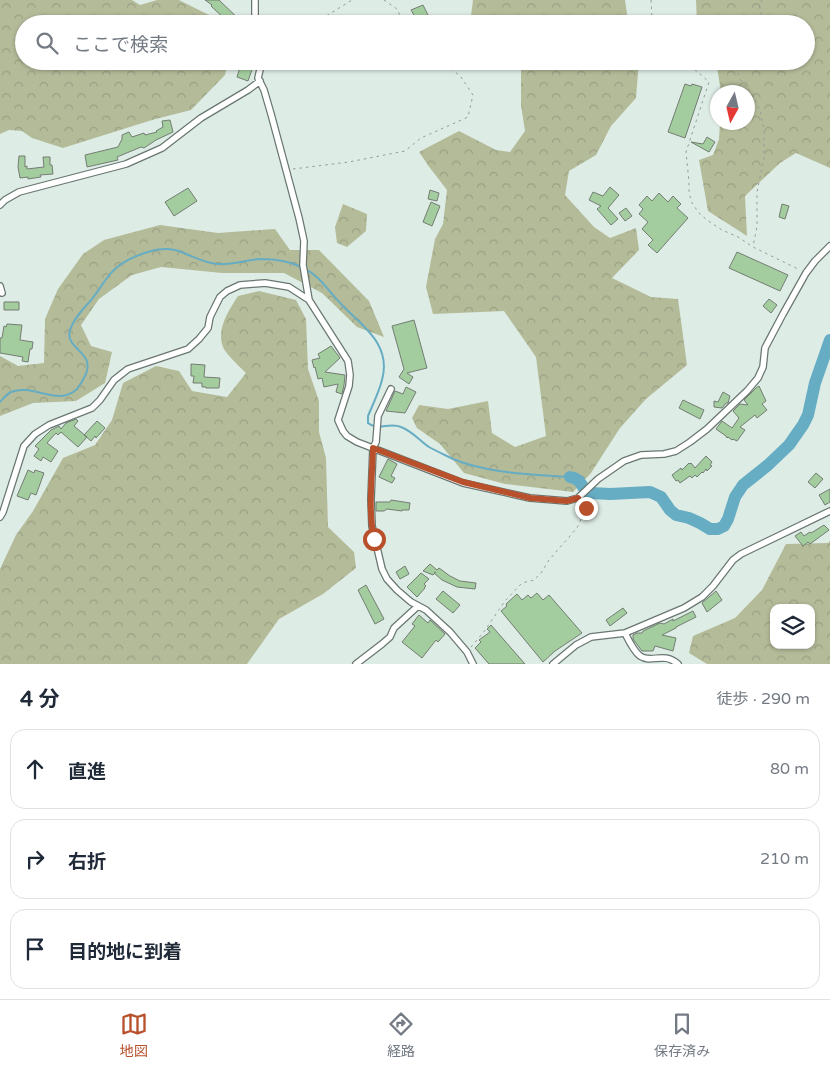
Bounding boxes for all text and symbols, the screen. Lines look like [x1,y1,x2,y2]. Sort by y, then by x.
search box [15,15,815,70]
icon: search [33,29,61,57]
text: ここで検索 [73,34,168,56]
north arrow [710,85,755,130]
route end [575,497,598,520]
route start [363,528,386,551]
map controls [770,604,815,649]
button: layers [770,604,815,649]
text: 4 分 [20,687,60,712]
text: 徒歩 · 290 m [717,689,810,709]
icon: ahead [21,755,49,783]
text: 80 m [770,759,809,779]
text: 直進 [68,761,106,783]
icon: right [21,845,49,873]
text: 210 m [760,849,809,869]
text: 右折 [68,851,106,873]
icon: arrive [21,935,49,963]
text: 目的地に到着 [68,941,182,963]
tab: 地図 [120,1010,148,1060]
tab: 経路 [387,1010,415,1060]
tab: 保存済み [654,1010,710,1060]

